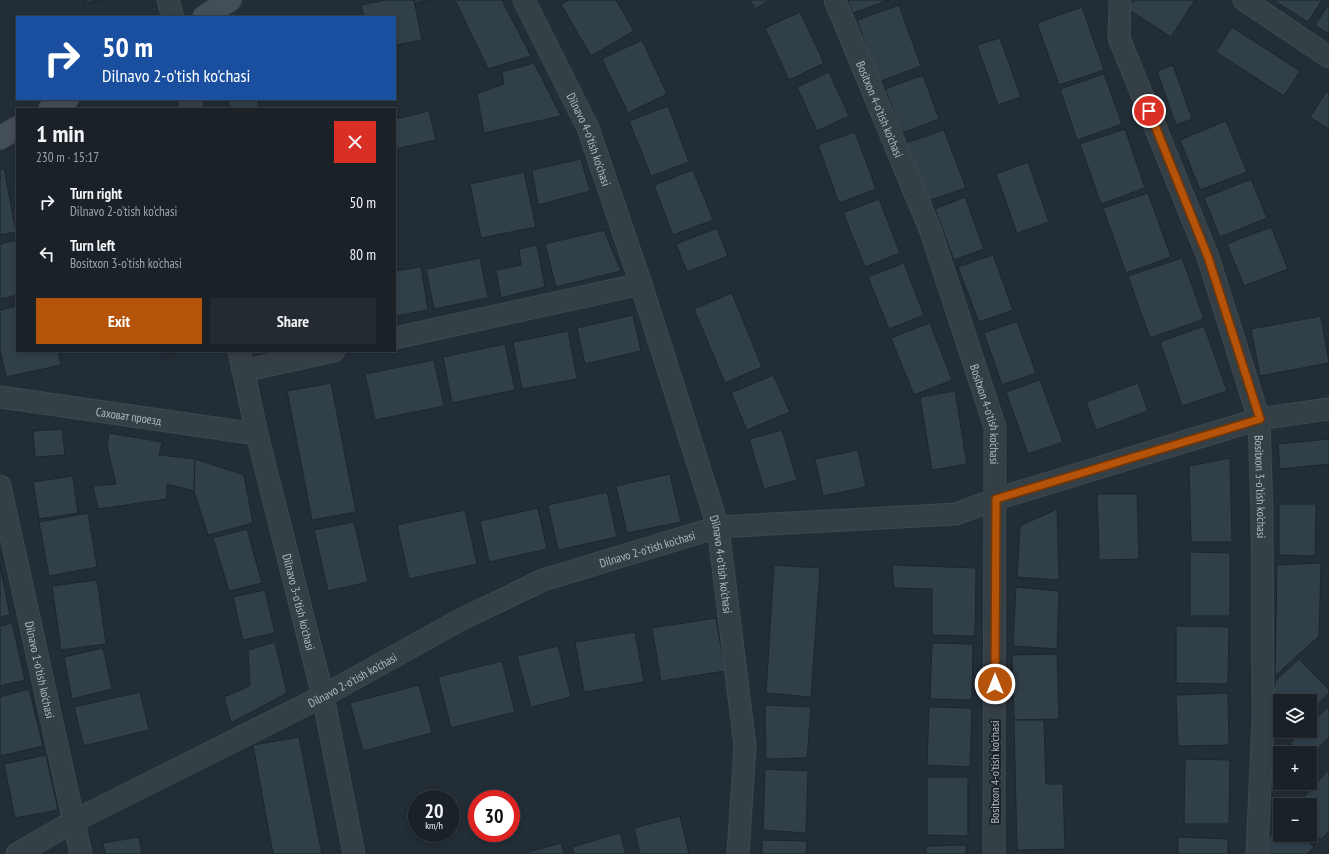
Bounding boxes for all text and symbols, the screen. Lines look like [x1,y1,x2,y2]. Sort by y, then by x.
text: 50 m [102,28,153,65]
icon: right [36,32,88,84]
street label: Bositxon 4-o'tish ko'chasi [853,58,907,160]
text: Dilnavo 2-o'tish ko'chasi [102,64,251,87]
street label: Dilnavo 4-o'tish ko'chasi [564,90,615,188]
pin [1132,94,1166,128]
icon: arrive [1138,100,1160,122]
text: 1 min [36,118,84,149]
button: close [334,121,376,163]
text: 230 m · 15:17 [36,149,99,166]
text: Turn right [70,184,122,203]
icon: right [36,191,58,213]
text: 50 m [350,193,376,212]
text: Dilnavo 2-o'tish ko'chasi [70,203,177,220]
text: Turn left [70,236,115,255]
icon: left [36,243,58,265]
text: 80 m [350,245,376,264]
text: Bositxon 3-o'tish ko'chasi [70,255,182,272]
button: Exit [36,298,202,344]
button: Share [210,298,376,344]
street label: Bositxon 4-o'tish ko'chasi [967,362,1003,464]
street label: Саховат проезд [95,403,163,428]
street label: Bositxon 3-o'tish ko'chasi [1252,435,1270,538]
street label: Dilnavo 4-o'tish ko'chasi [707,513,736,614]
street label: Dilnavo 2-o'tish ko'chasi [597,527,697,570]
street label: Dilnavo 3-o'tish ko'chasi [280,552,319,652]
street label: Dilnavo 1-o'tish ko'chasi [22,620,58,720]
street label: Dilnavo 2-o'tish ko'chasi [305,649,399,710]
position arrow [974,663,1016,705]
map controls [1273,694,1317,842]
button: layers [1273,694,1317,738]
street label: Bositxon 4-o'tish ko'chasi [987,720,1002,824]
button: + [1273,746,1317,790]
speed limit sign: 30 [468,790,520,842]
text: 20 [424,798,444,824]
button: − [1273,798,1317,842]
text: km/h [425,819,443,832]

